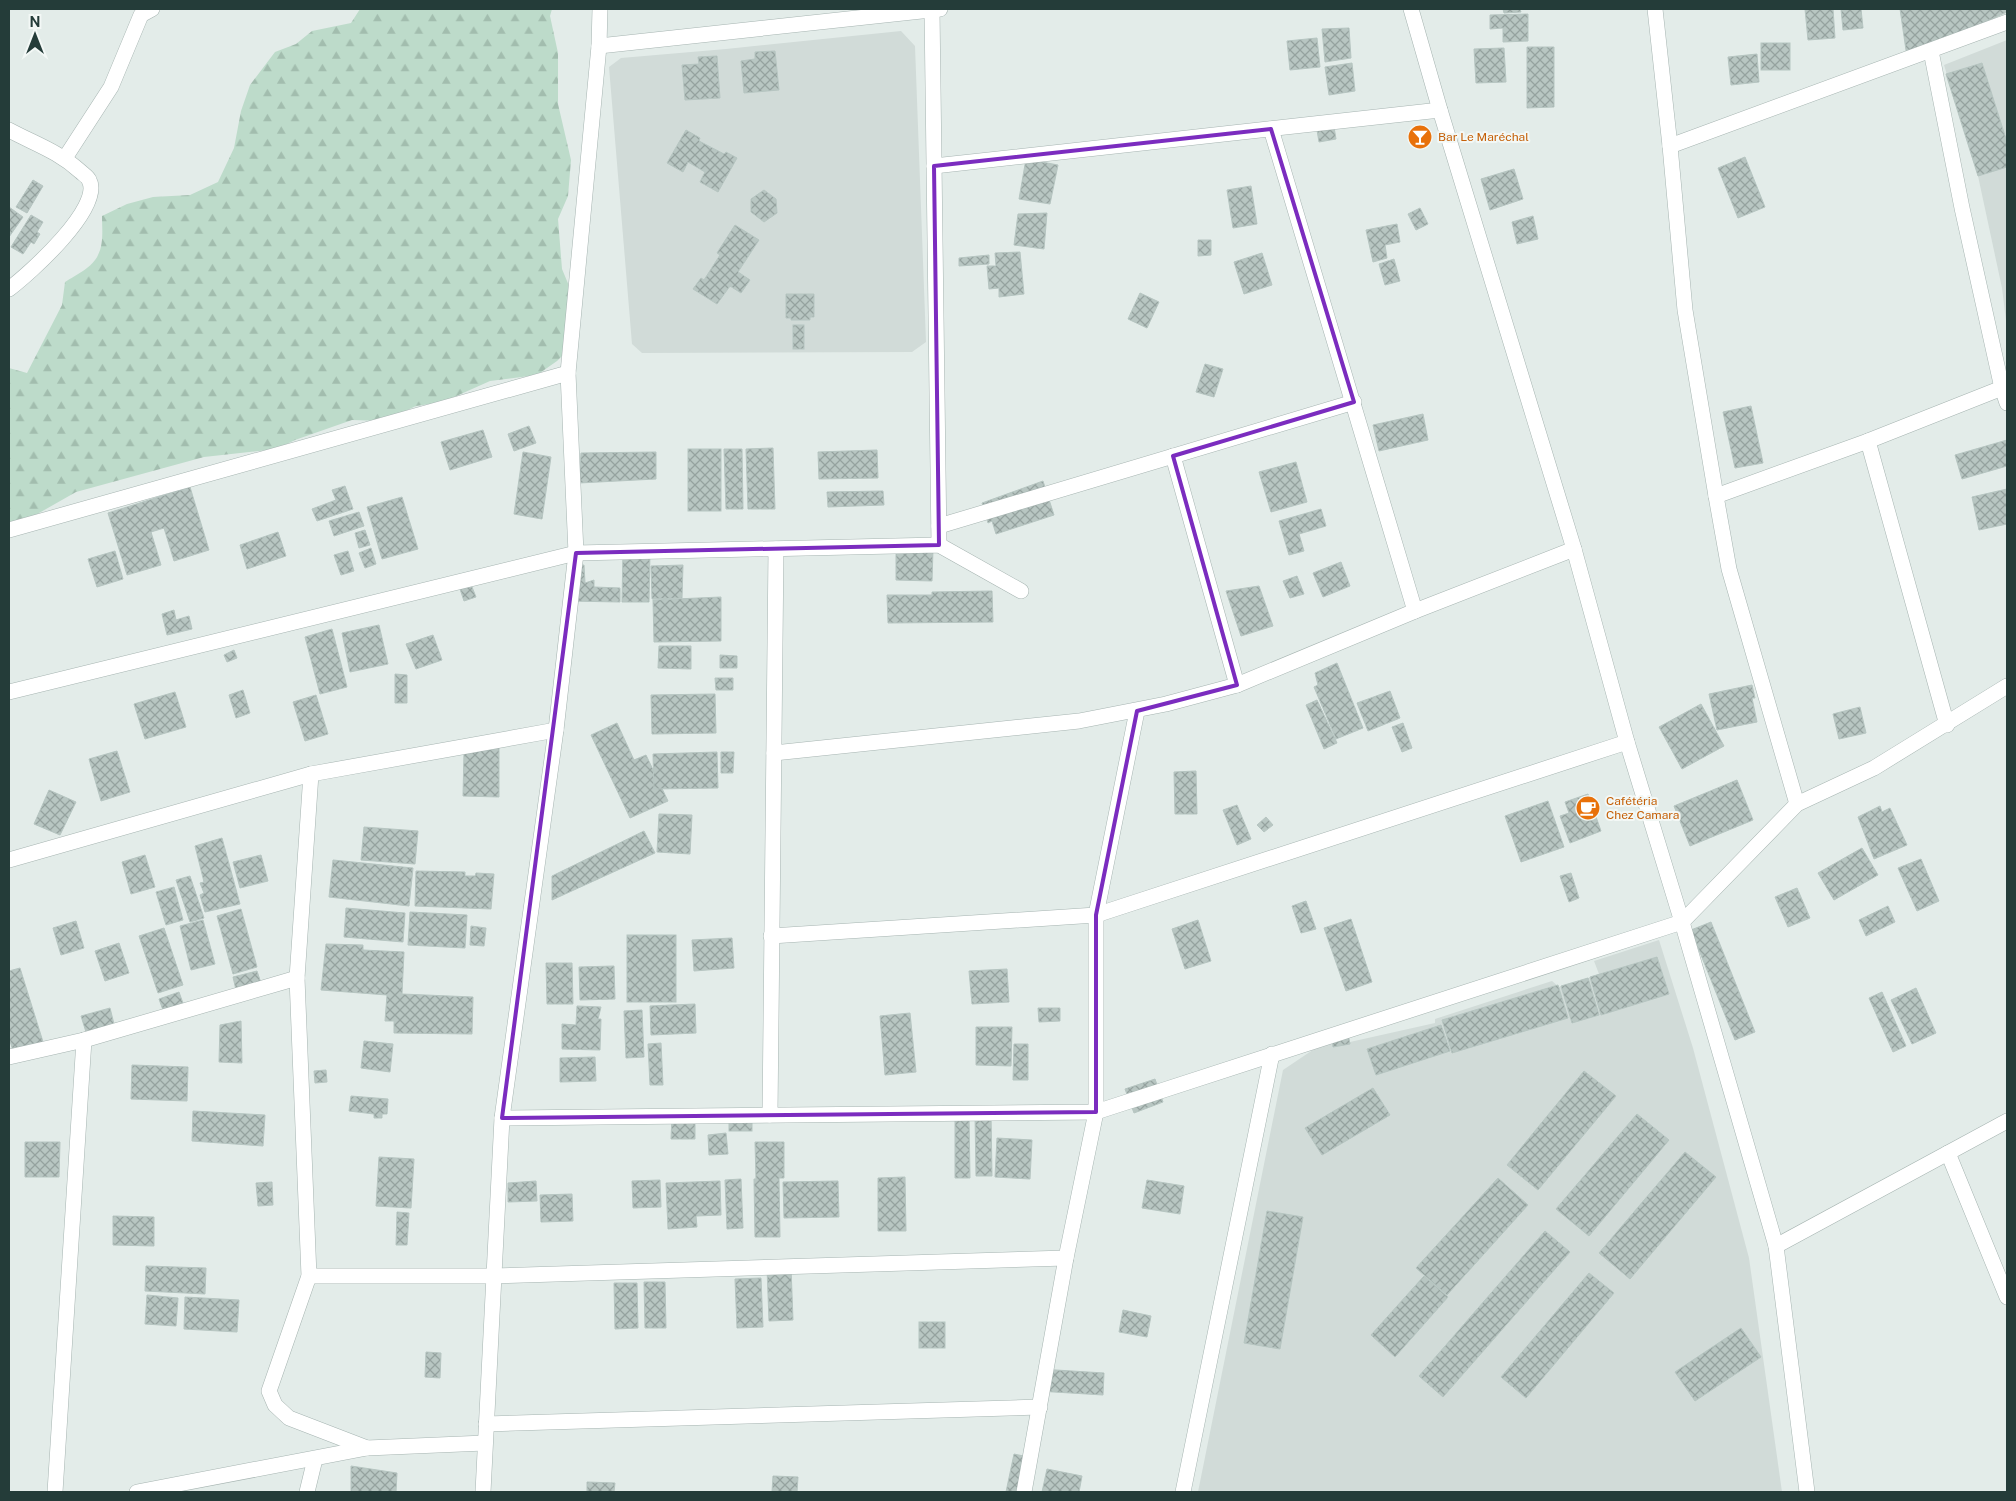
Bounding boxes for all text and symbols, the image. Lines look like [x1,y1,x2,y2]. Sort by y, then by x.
north arrow [10,10,60,60]
text: N [30,14,40,30]
bar icon: Bar Le Maréchal [1407,124,1433,150]
place label: Bar Le Maréchal [1438,130,1529,144]
place label: Cafétéria Chez Camara [1606,794,1679,822]
cafe icon: Cafétéria Chez Camara [1575,795,1601,821]

